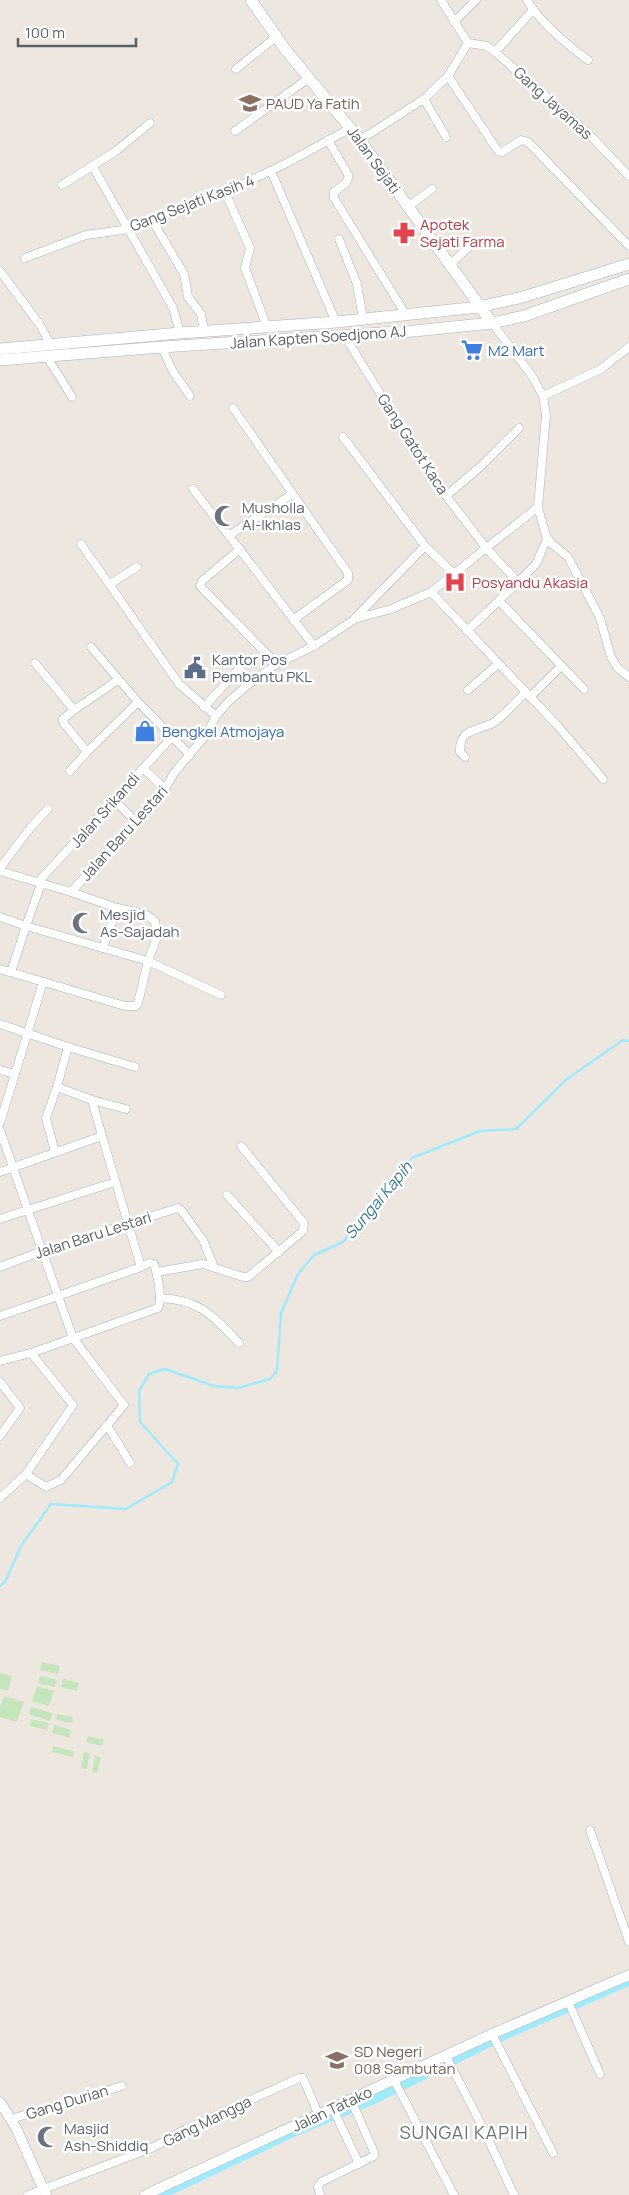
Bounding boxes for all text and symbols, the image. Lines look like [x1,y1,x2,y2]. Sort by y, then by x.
scale bar [18,15,135,47]
text: 100 m [25,22,65,43]
street label: Gang Jayamas [509,62,597,144]
school or university icon: PAUD Ya Fatih [237,90,263,116]
place label: PAUD Ya Fatih [266,93,360,114]
street label: Jalan Sejati [342,122,406,198]
street label: Gang Sejati Kasih 4 [127,170,257,236]
place label: Apotek Sejati Farma [420,214,505,252]
pharmacy icon: Apotek Sejati Farma [391,220,417,246]
street label: Jalan Kapten Soedjono AJ [229,320,407,354]
supermarket icon: M2 Mart [459,337,485,363]
place label: M2 Mart [488,340,545,361]
street label: Gang Gatot Kaca [373,390,453,498]
place label: Musholla Al-Ikhlas [242,497,305,535]
mosque icon: Musholla Al-Ikhlas [212,503,238,529]
hospital icon: Posyandu Akasia [442,569,468,595]
place label: Posyandu Akasia [472,572,588,593]
place label: Kantor Pos Pembantu PKL [212,649,312,687]
public building icon: Kantor Pos Pembantu PKL [182,655,208,681]
shop icon: Bengkel Atmojaya [132,718,158,744]
place label: Bengkel Atmojaya [162,721,284,742]
street label: Jalan Srikandi [66,768,144,852]
street label: Jalan Baru Lestari [76,781,172,885]
place label: Mesjid As-Sajadah [100,904,180,942]
mosque icon: Mesjid As-Sajadah [70,910,96,936]
water label: Sungai Kapih [339,1156,417,1244]
street label: Jalan Baru Lestari [32,1206,154,1264]
place label: SD Negeri 008 Sambutan [354,2041,455,2079]
school or university icon: SD Negeri 008 Sambutan [324,2047,350,2073]
street label: Gang Durian [23,2080,111,2124]
street label: Jalan Tatako [289,2081,375,2137]
street label: Gang Mangga [159,2091,255,2151]
place label: Masjid Ash-Shiddiq [64,2118,148,2156]
district label: SUNGAI KAPIH [399,2120,529,2144]
mosque icon: Masjid Ash-Shiddiq [35,2124,61,2150]

